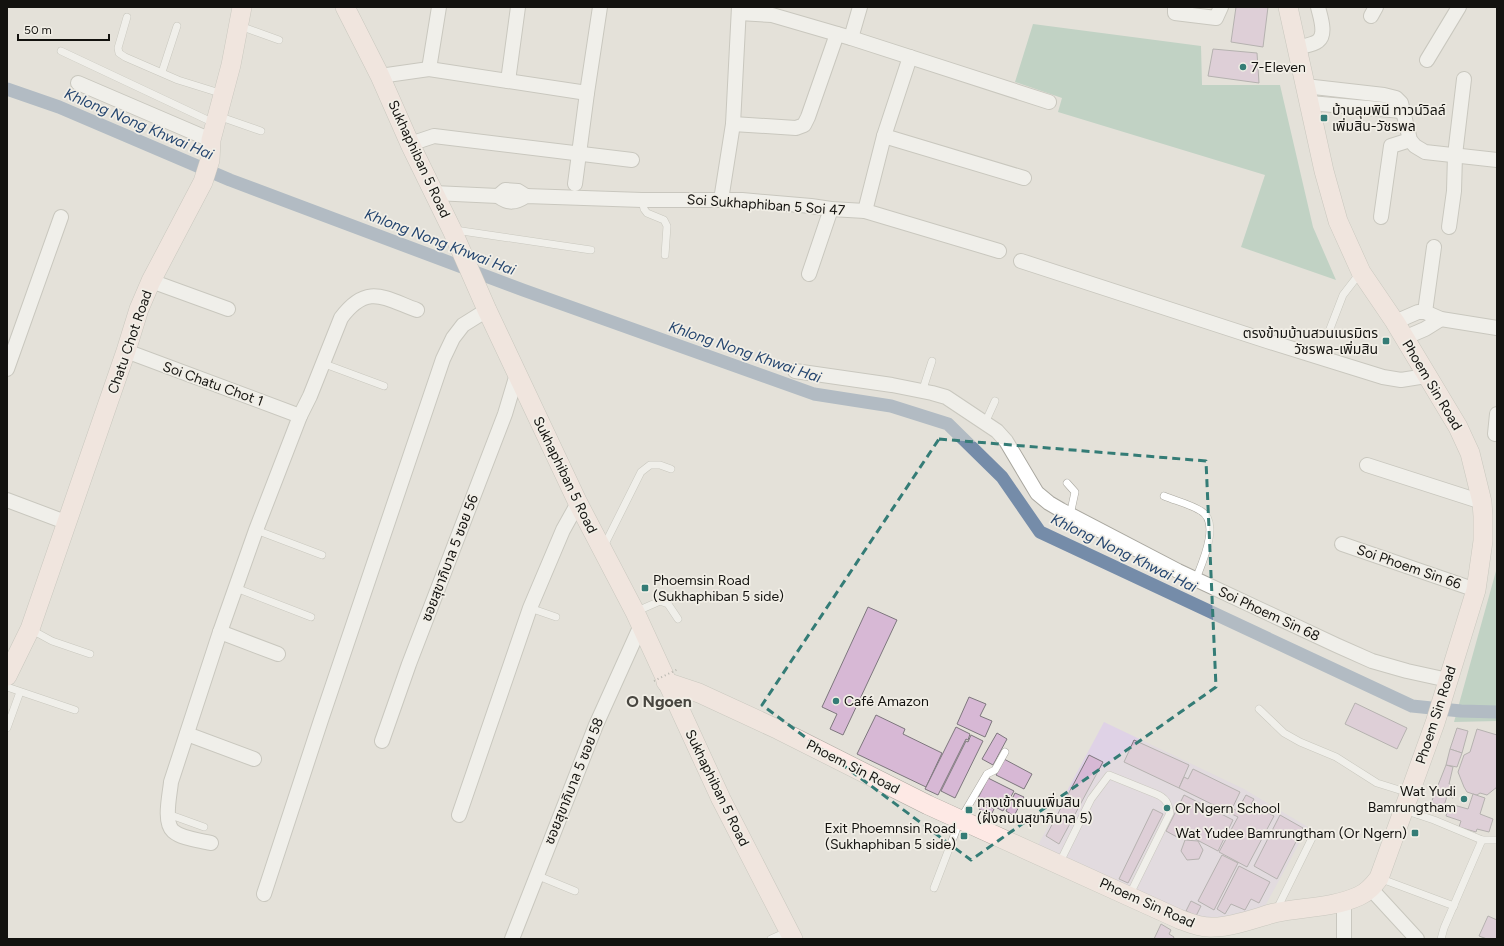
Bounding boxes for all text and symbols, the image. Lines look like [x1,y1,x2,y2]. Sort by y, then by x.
scale bar [18,16,109,42]
text: 50 m [24,23,52,37]
place label: 7-Eleven [1251,59,1306,76]
marker: 7-Eleven [1238,62,1248,72]
water label: Khlong Nong Khwai Hai [62,84,217,164]
street label: Sukhaphiban 5 Road [384,97,454,221]
place label: บ้านลุมพินี ทาวน์วิลล์ เพิ่มสิน-วัชรพล [1332,102,1446,135]
marker: บ้านลุมพินี ทาวน์วิลล์ เพิ่มสิน-วัชรพล [1319,113,1329,123]
street label: Soi Sukhaphiban 5 Soi 47 [686,191,846,219]
water label: Khlong Nong Khwai Hai [362,205,518,279]
street label: Chatu Chot Road [104,288,156,396]
water label: Khlong Nong Khwai Hai [666,317,824,387]
place label: ตรงข้ามบ้านสวนเนรมิตร วัชรพล-เพิ่มสิน [1243,325,1378,358]
marker: ตรงข้ามบ้านสวนเนรมิตร วัชรพล-เพิ่มสิน [1381,336,1391,346]
street label: Phoem Sin Road [1398,337,1466,433]
street label: Soi Chatu Chot 1 [160,358,266,410]
street label: Sukhaphiban 5 Road [529,414,601,536]
street label: ซอยสุขาภิบาล 5 ซอย 56 [418,492,482,624]
water label: Khlong Nong Khwai Hai [1048,510,1200,596]
street label: Soi Phoem Sin 66 [1354,541,1464,593]
place label: Phoemsin Road (Sukhaphiban 5 side) [653,572,784,605]
marker: Phoemsin Road (Sukhaphiban 5 side) [640,583,650,593]
street label: Soi Phoem Sin 68 [1216,583,1322,645]
street label: Phoem Sin Road [1412,664,1460,766]
district label: O Ngoen [626,692,692,711]
place label: Café Amazon [844,693,929,710]
marker: Café Amazon [831,696,841,706]
street label: ซอยสุขาภิบาล 5 ซอย 58 [541,715,607,847]
street label: Sukhaphiban 5 Road [681,727,753,849]
street label: Phoem Sin Road [804,736,902,798]
place label: Wat Yudi Bamrungtham [1368,783,1456,816]
place label: ทางเข้าถนนเพิ่มสิน (ฝั่งถนนสุขาภิบาล 5) [977,792,1093,827]
marker: Wat Yudi Bamrungtham [1459,794,1469,804]
place label: Or Ngern School [1175,800,1280,817]
marker: Or Ngern School [1162,803,1172,813]
marker: ทางเข้าถนนเพิ่มสิน (ฝั่งถนนสุขาภิบาล 5) [964,805,974,815]
place label: Exit Phoemnsin Road (Sukhaphiban 5 side) [824,820,956,853]
place label: Wat Yudee Bamrungtham (Or Ngern) [1175,825,1407,842]
marker: Wat Yudee Bamrungtham (Or Ngern) [1410,828,1420,838]
marker: Exit Phoemnsin Road (Sukhaphiban 5 side) [959,831,969,841]
street label: Phoem Sin Road [1097,874,1197,932]

